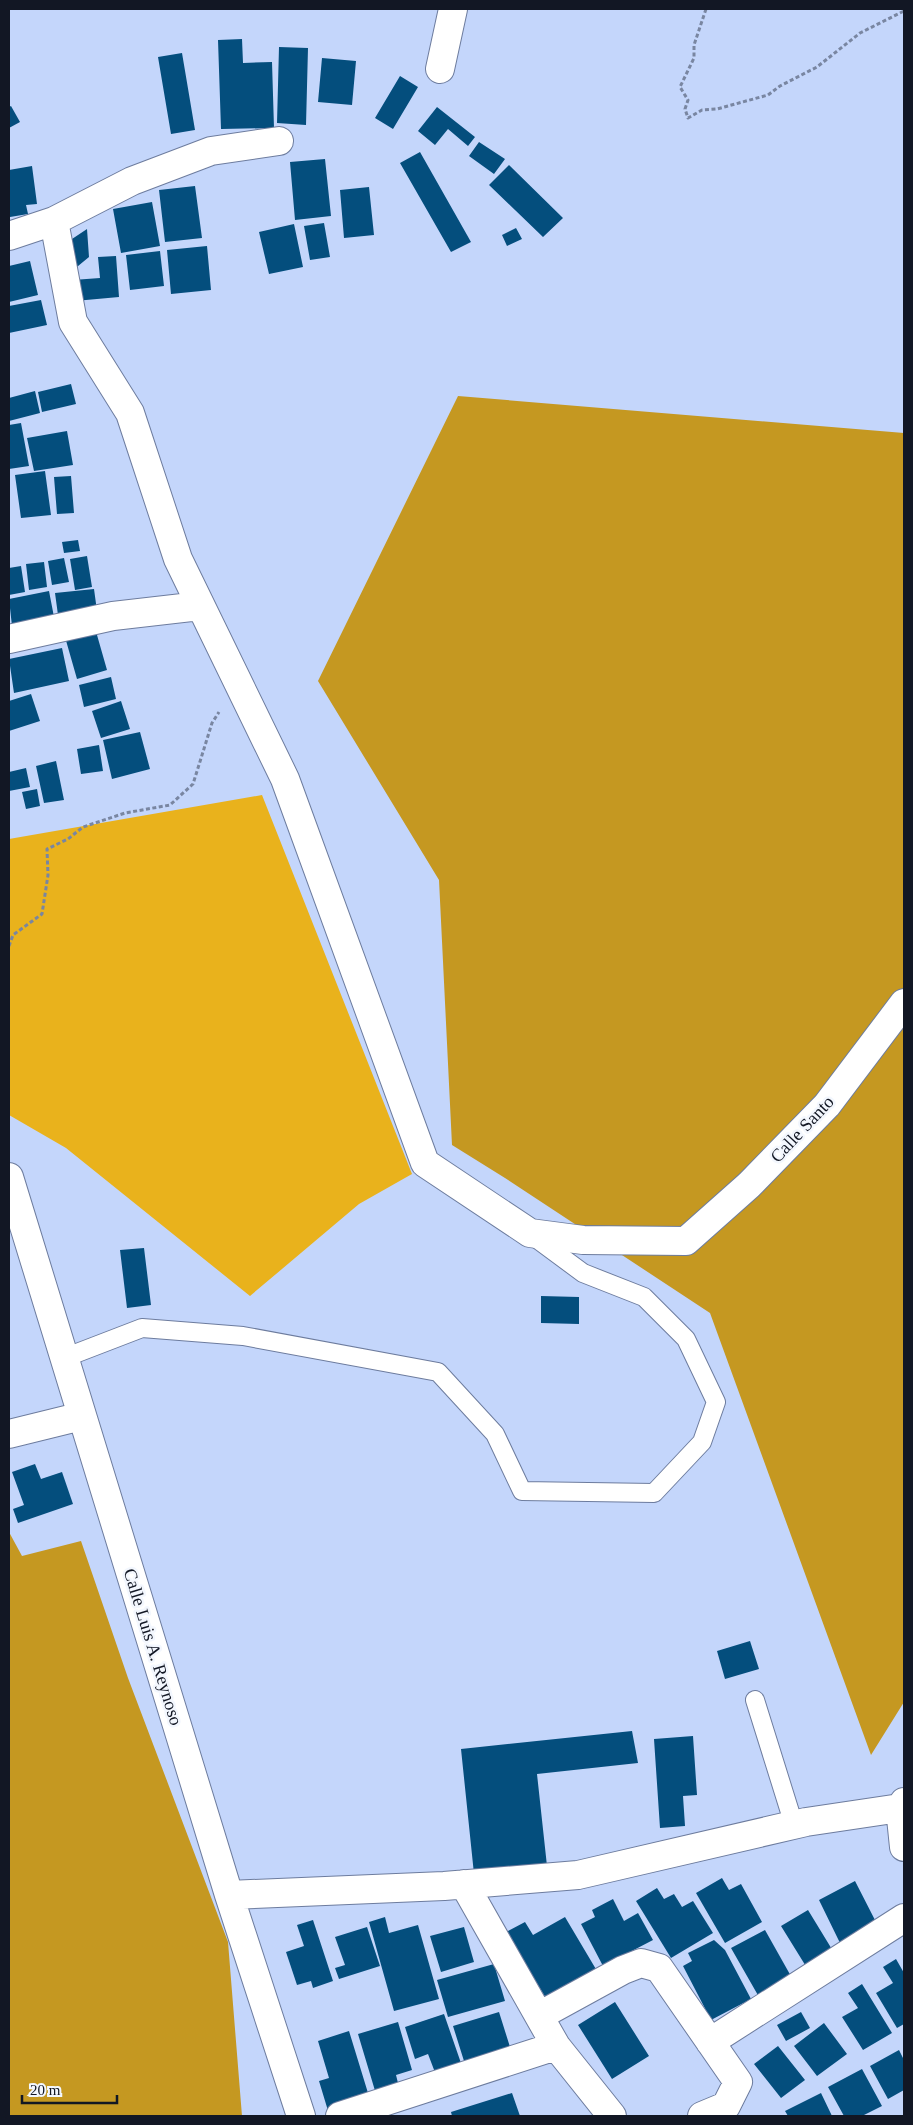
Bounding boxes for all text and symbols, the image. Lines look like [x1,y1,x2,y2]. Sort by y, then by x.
street label: Calle Santo [766,1092,838,1166]
street label: Calle Luis A. Reynoso [120,1566,186,1728]
scale bar [22,2072,118,2104]
text: 20 m [30,2082,61,2098]

